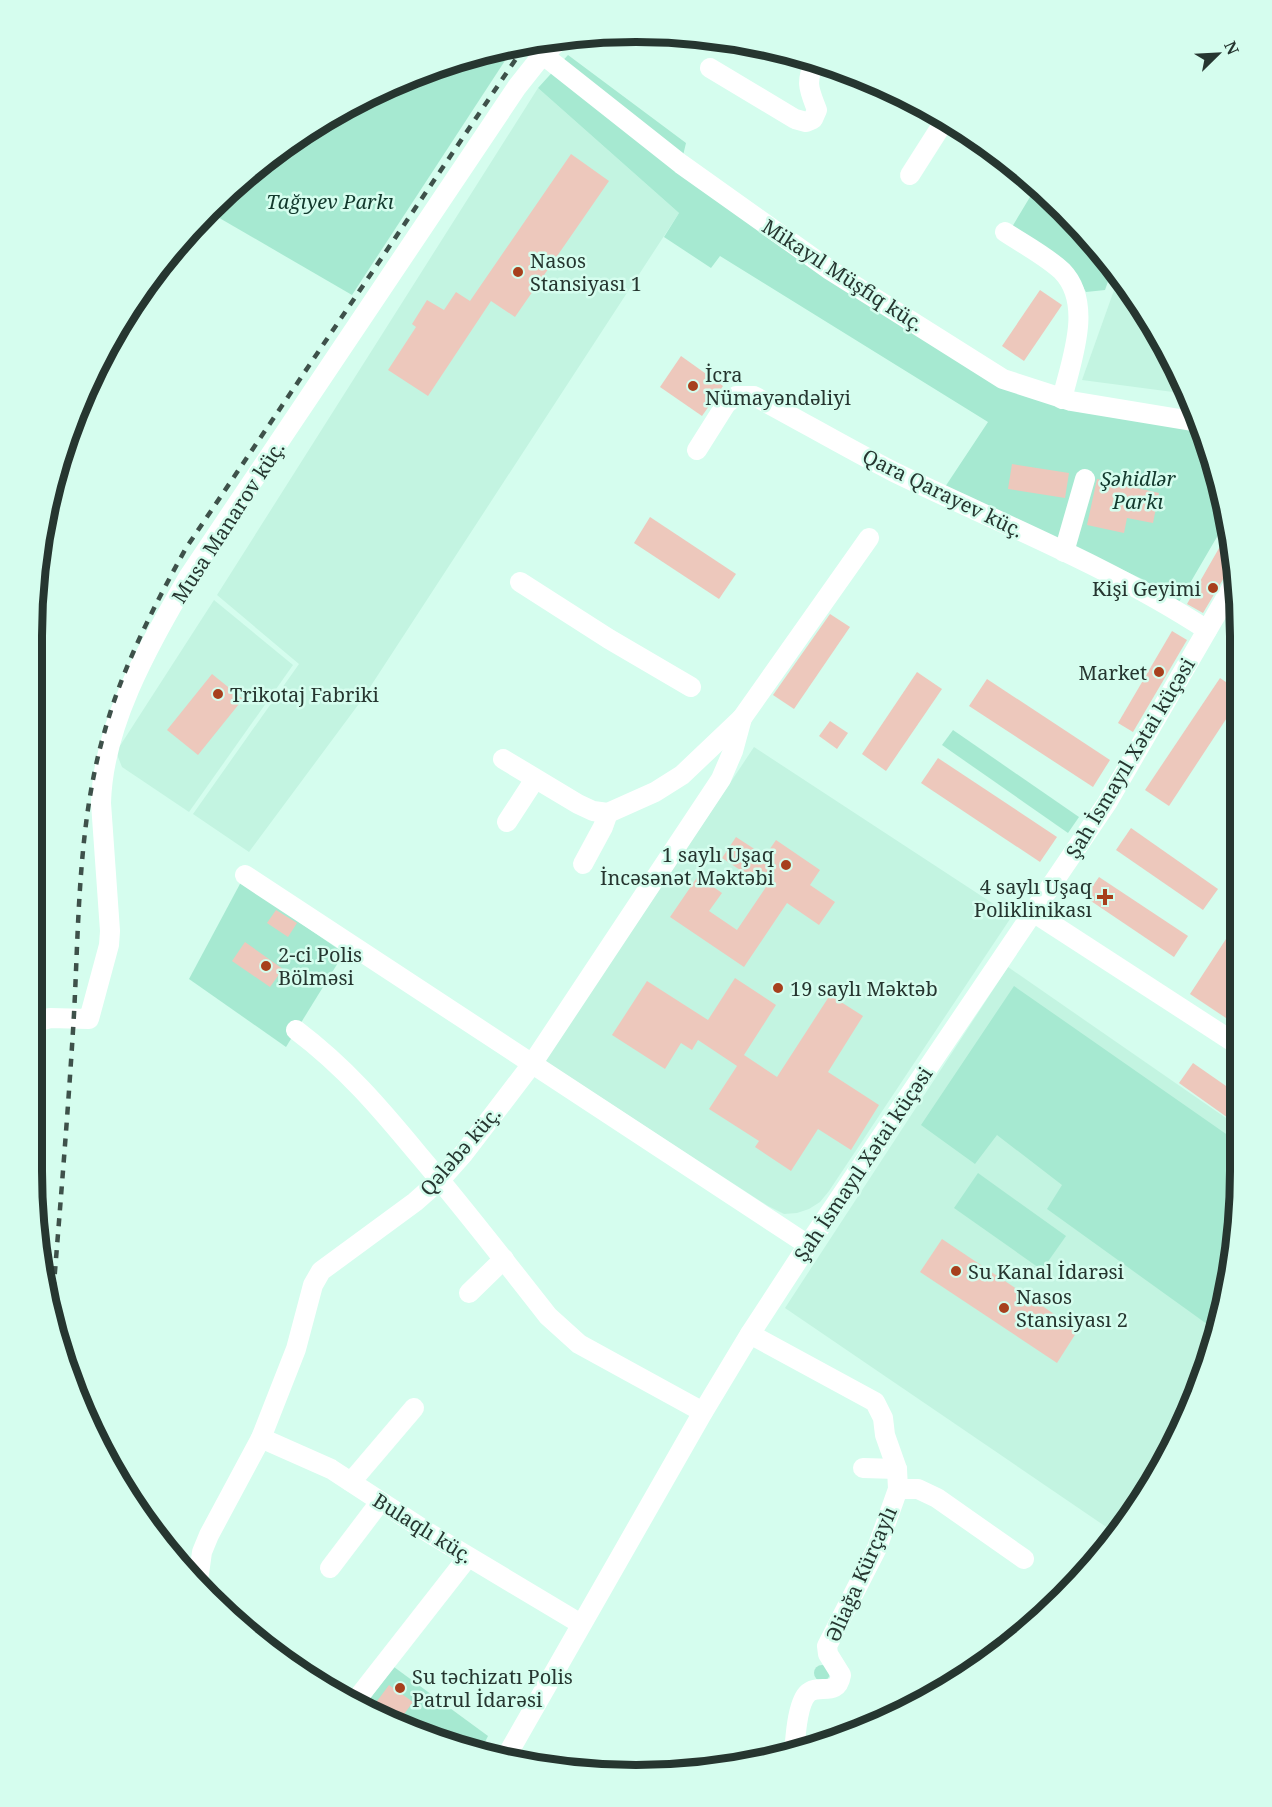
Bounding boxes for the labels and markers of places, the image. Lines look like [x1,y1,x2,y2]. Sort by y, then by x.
place label: Nasos Stansiyası 1 [530,247,642,297]
marker: Nasos Stansiyası 1 [511,265,525,279]
place label: İcra Nümayəndəliyi [705,361,851,411]
marker: İcra Nümayəndəliyi [686,379,700,393]
place label: Kişi Geyimi [1092,575,1202,602]
marker: Kişi Geyimi [1206,581,1220,595]
place label: Market [1079,659,1147,686]
marker: Market [1152,665,1166,679]
place label: Trikotaj Fabriki [230,681,379,708]
marker: Trikotaj Fabriki [211,687,225,701]
place label: 1 saylı Uşaq İncəsənət Məktəbi [600,841,775,891]
marker: 1 saylı Uşaq İncəsənət Məktəbi [779,858,793,872]
place label: 4 saylı Uşaq Poliklinikası [974,873,1093,923]
marker: 4 saylı Uşaq Poliklinikası [1096,888,1114,906]
place label: 2-ci Polis Bölməsi [278,941,362,991]
marker: 2-ci Polis Bölməsi [259,959,273,973]
place label: 19 saylı Məktəb [790,975,938,1002]
marker: 19 saylı Məktəb [771,981,785,995]
place label: Su Kanal İdarəsi [968,1258,1125,1285]
marker: Su Kanal İdarəsi [949,1264,963,1278]
place label: Nasos Stansiyası 2 [1016,1283,1128,1333]
marker: Nasos Stansiyası 2 [997,1301,1011,1315]
place label: Su təchizatı Polis Patrul İdarəsi [412,1663,573,1713]
marker: Su təchizatı Polis Patrul İdarəsi [393,1681,407,1695]

